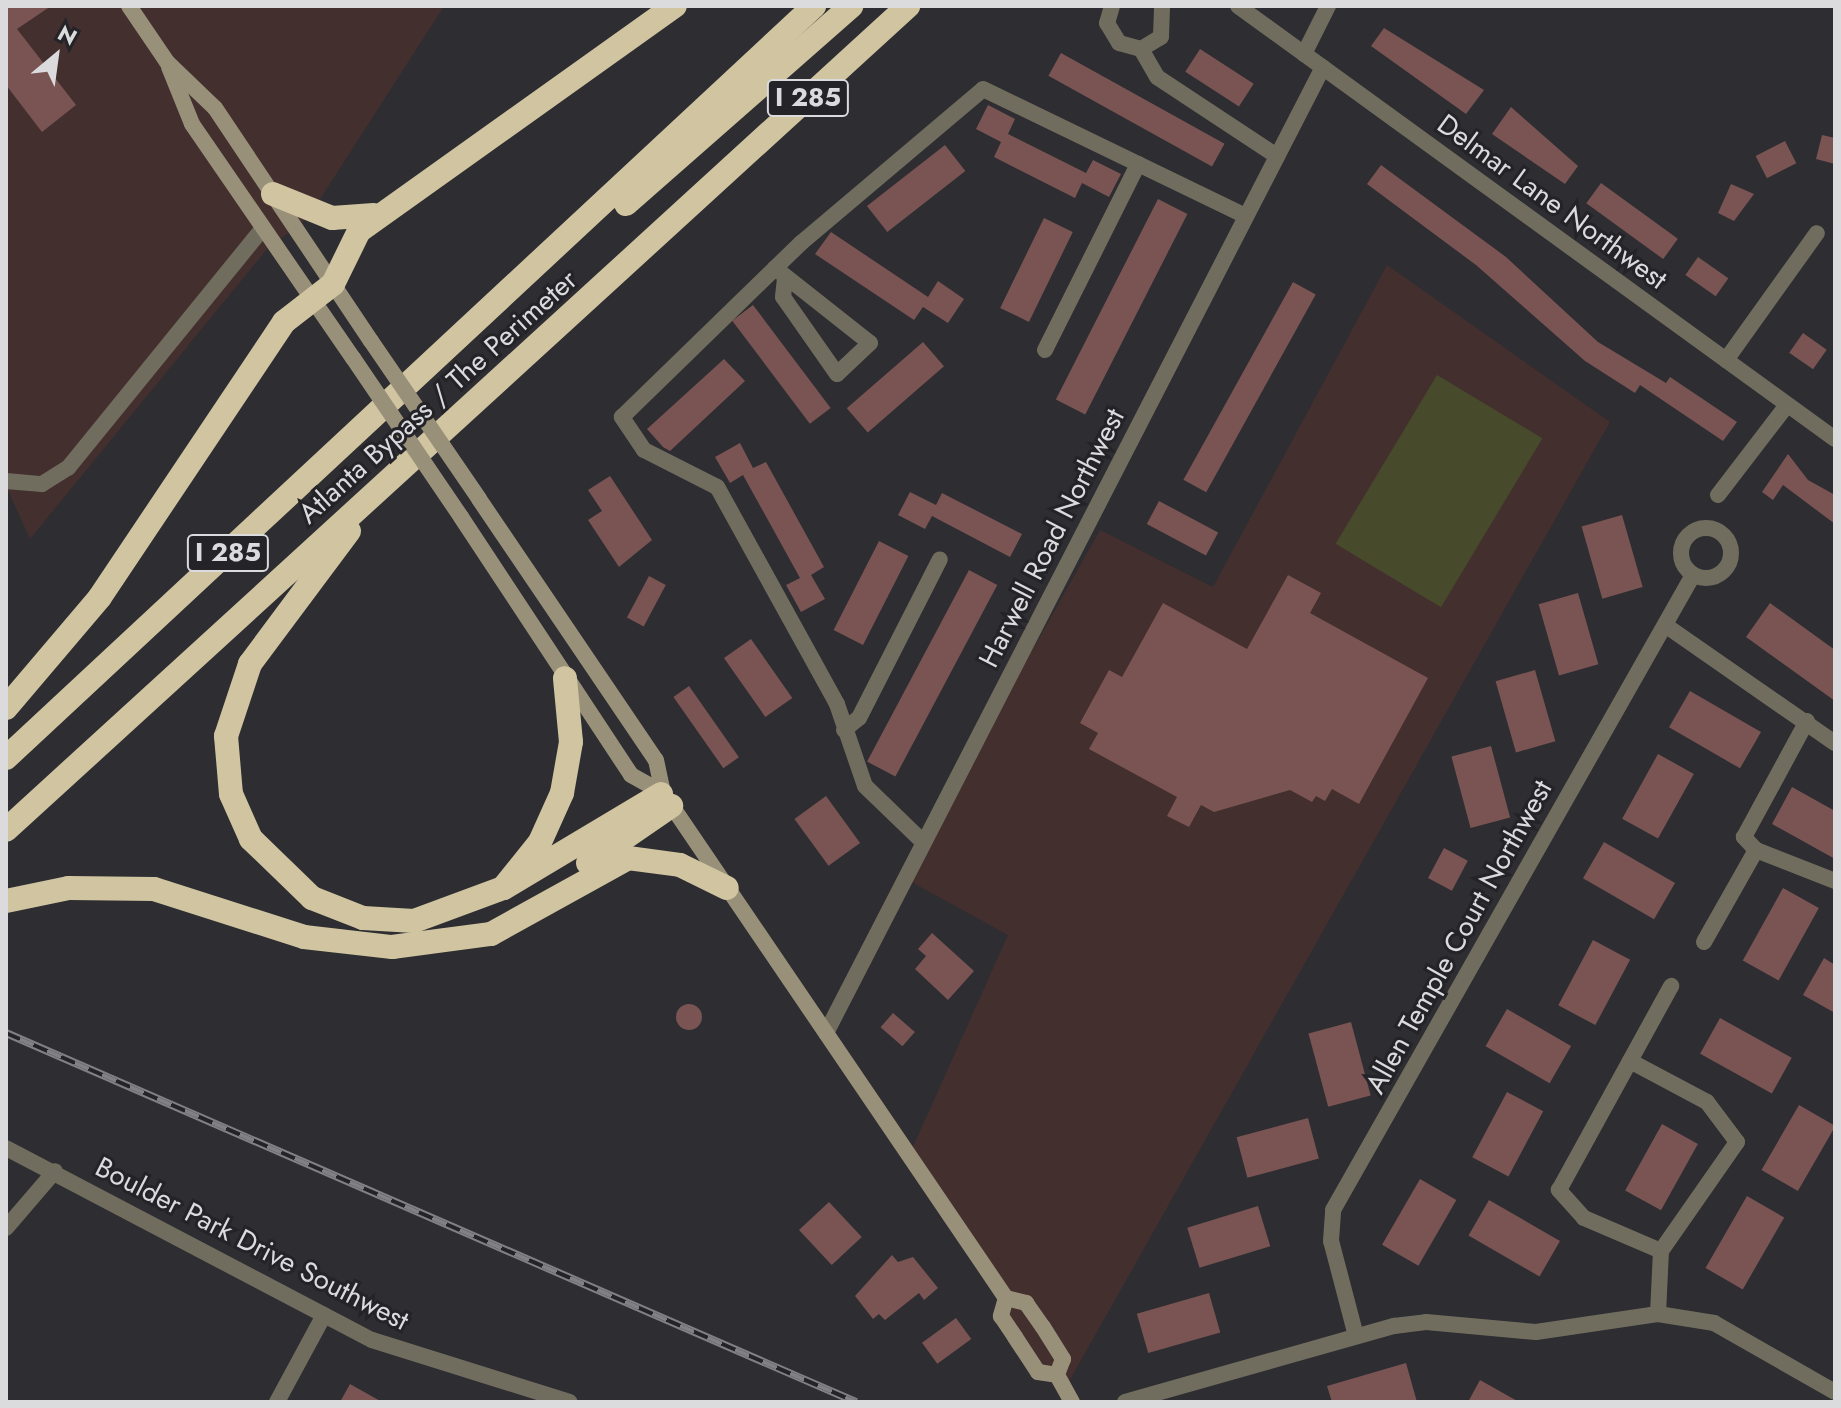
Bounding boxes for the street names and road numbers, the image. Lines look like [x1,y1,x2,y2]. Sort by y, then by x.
road number: I 285 [766,76,850,120]
street label: Delmar Lane Northwest [1431,107,1673,297]
street label: Atlanta Bypass / The Perimeter [292,263,584,531]
street label: Harwell Road Northwest [972,403,1132,673]
road number: I 285 [186,531,270,575]
street label: Allen Temple Court Northwest [1359,774,1559,1100]
street label: Boulder Park Drive Southwest [90,1150,414,1338]

